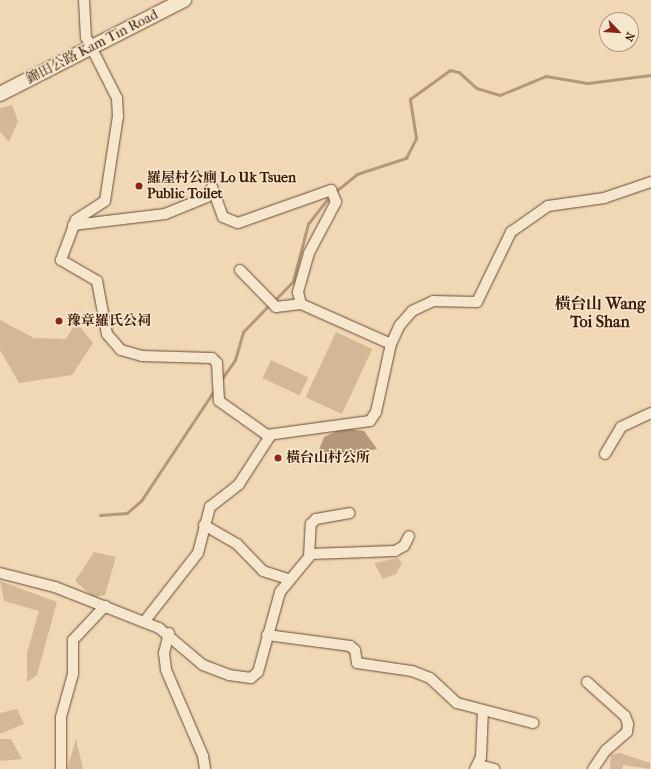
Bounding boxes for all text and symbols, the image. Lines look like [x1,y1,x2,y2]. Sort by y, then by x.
street label: 錦田公路 Kam Tin Road [23,6,161,88]
north arrow [599,12,639,52]
text: N [622,30,637,43]
place label: 羅屋村公廁 Lo Uk Tsuen Public Toilet [147,170,296,202]
marker: 羅屋村公廁 Lo Uk Tsuen Public Toilet [134,181,144,191]
district label: 橫台山 Wang Toi Shan [554,294,646,332]
place label: 豫章羅氏公祠 [67,313,151,329]
marker: 豫章羅氏公祠 [54,316,64,326]
place label: 橫台山村公所 [286,450,370,466]
marker: 橫台山村公所 [273,453,283,463]

